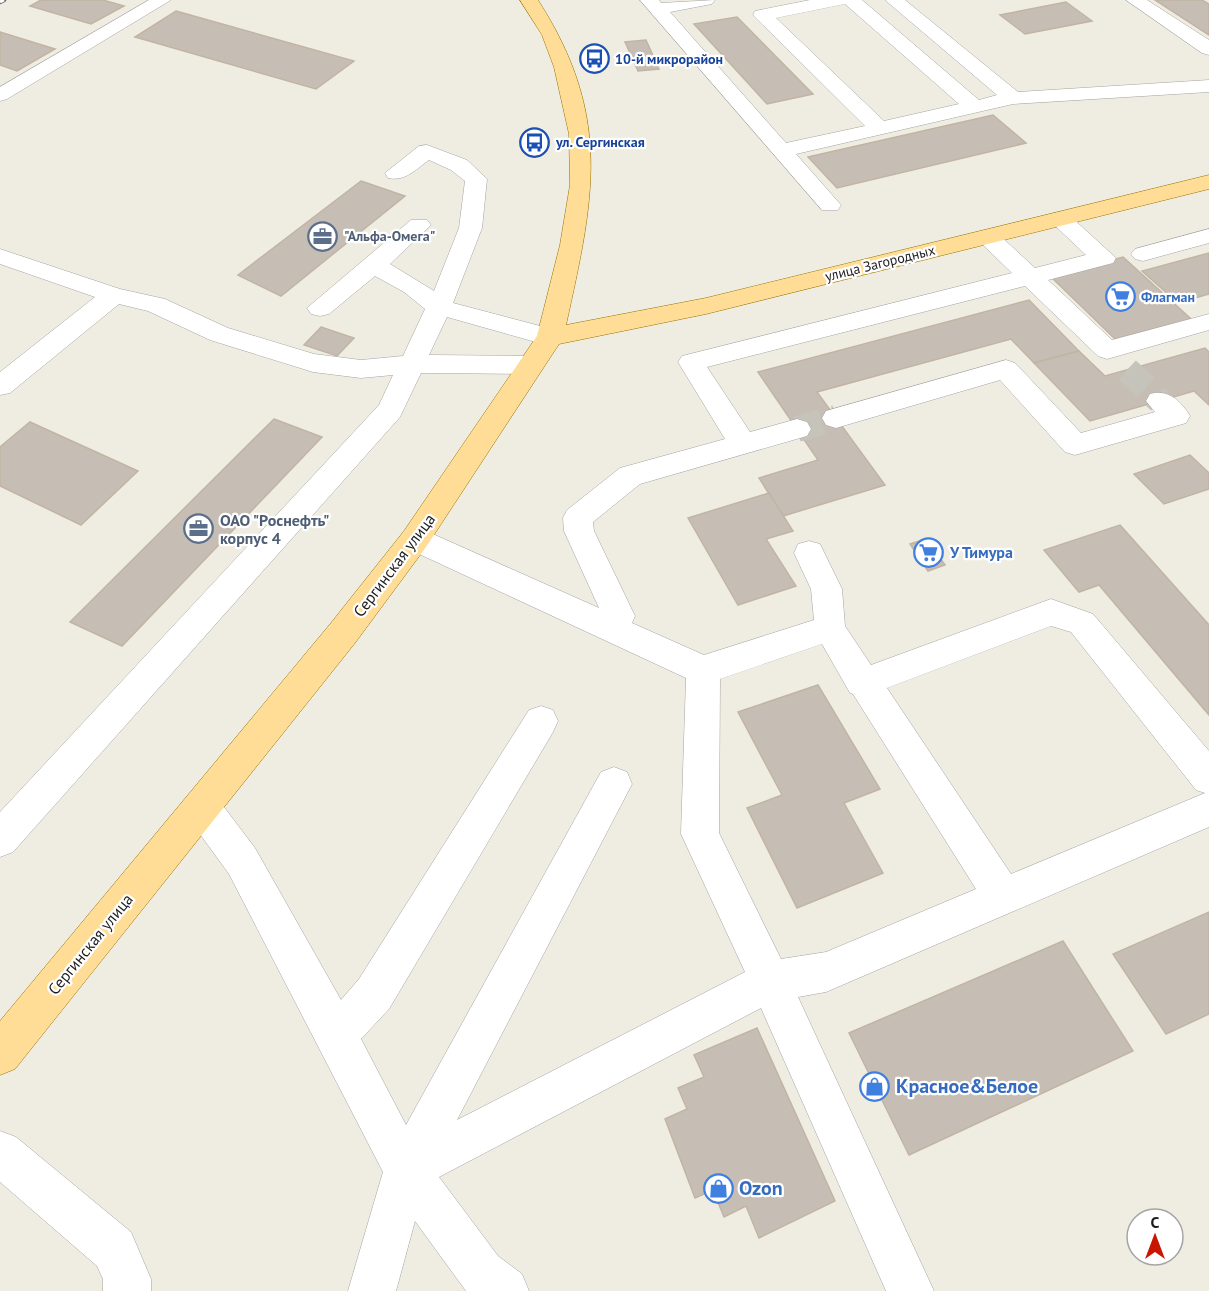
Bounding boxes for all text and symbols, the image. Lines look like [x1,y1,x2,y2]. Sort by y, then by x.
bus stop icon: 10-й микрорайон [578,43,610,75]
place label: 10-й микрорайон [615,50,723,68]
bus stop icon: ул. Сергинская [519,126,551,158]
place label: ул. Сергинская [555,133,645,151]
office icon: "Альфа-Омега" [307,220,339,252]
place label: "Альфа-Омега" [344,227,435,245]
street label: улица Загородных [823,241,937,285]
supermarket icon: Флагман [1104,281,1136,313]
place label: Флагман [1141,288,1195,306]
street label: Сергинская улица [349,509,439,621]
place label: ОАО "Роснефть" корпус 4 [220,510,329,548]
office icon: ОАО "Роснефть" корпус 4 [183,513,215,545]
supermarket icon: У Тимура [913,536,945,568]
place label: У Тимура [949,542,1013,562]
street label: Сергинская улица [43,890,137,998]
shop icon: Красное&Белое [859,1070,891,1102]
place label: Красное&Белое [896,1073,1038,1099]
shop icon: Ozon [702,1172,734,1204]
place label: Ozon [739,1175,783,1201]
north arrow [1125,1207,1185,1267]
text: С [1151,1212,1160,1232]

